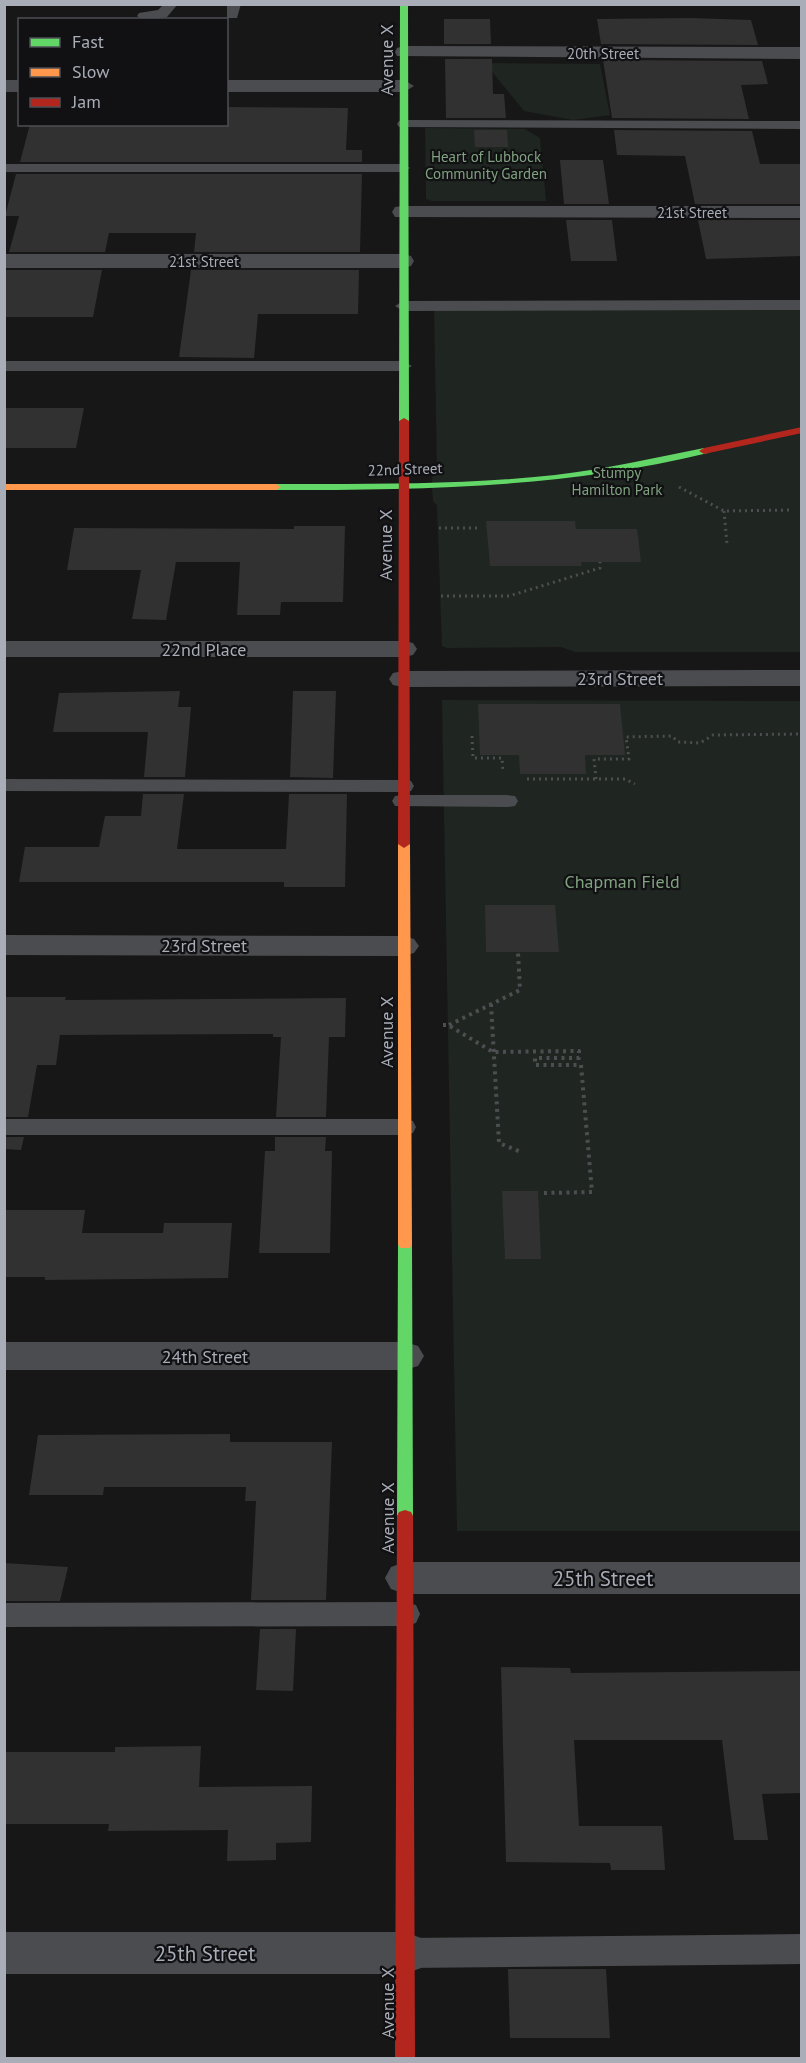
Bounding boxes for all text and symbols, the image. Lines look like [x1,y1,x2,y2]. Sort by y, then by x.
legend [18,18,228,126]
street label: Avenue X [375,24,398,96]
text: Fast [72,30,104,53]
street label: 20th Street [567,44,639,63]
text: Slow [72,60,110,83]
text: Jam [71,90,101,113]
park label: Heart of Lubbock Community Garden [425,147,547,183]
street label: 21st Street [657,203,727,222]
street label: 21st Street [169,252,239,271]
street label: 22nd Street [367,458,443,480]
park label: Stumpy Hamilton Park [572,463,663,499]
street label: Avenue X [374,509,397,581]
street label: 22nd Place [161,638,247,661]
street label: 23rd Street [577,667,663,690]
park label: Chapman Field [564,870,680,893]
street label: 23rd Street [161,934,247,957]
street label: Avenue X [375,996,398,1068]
street label: 24th Street [162,1345,248,1368]
street label: Avenue X [376,1482,399,1554]
street label: 25th Street [553,1565,653,1592]
street label: 25th Street [155,1940,255,1967]
street label: Avenue X [376,1967,399,2039]

